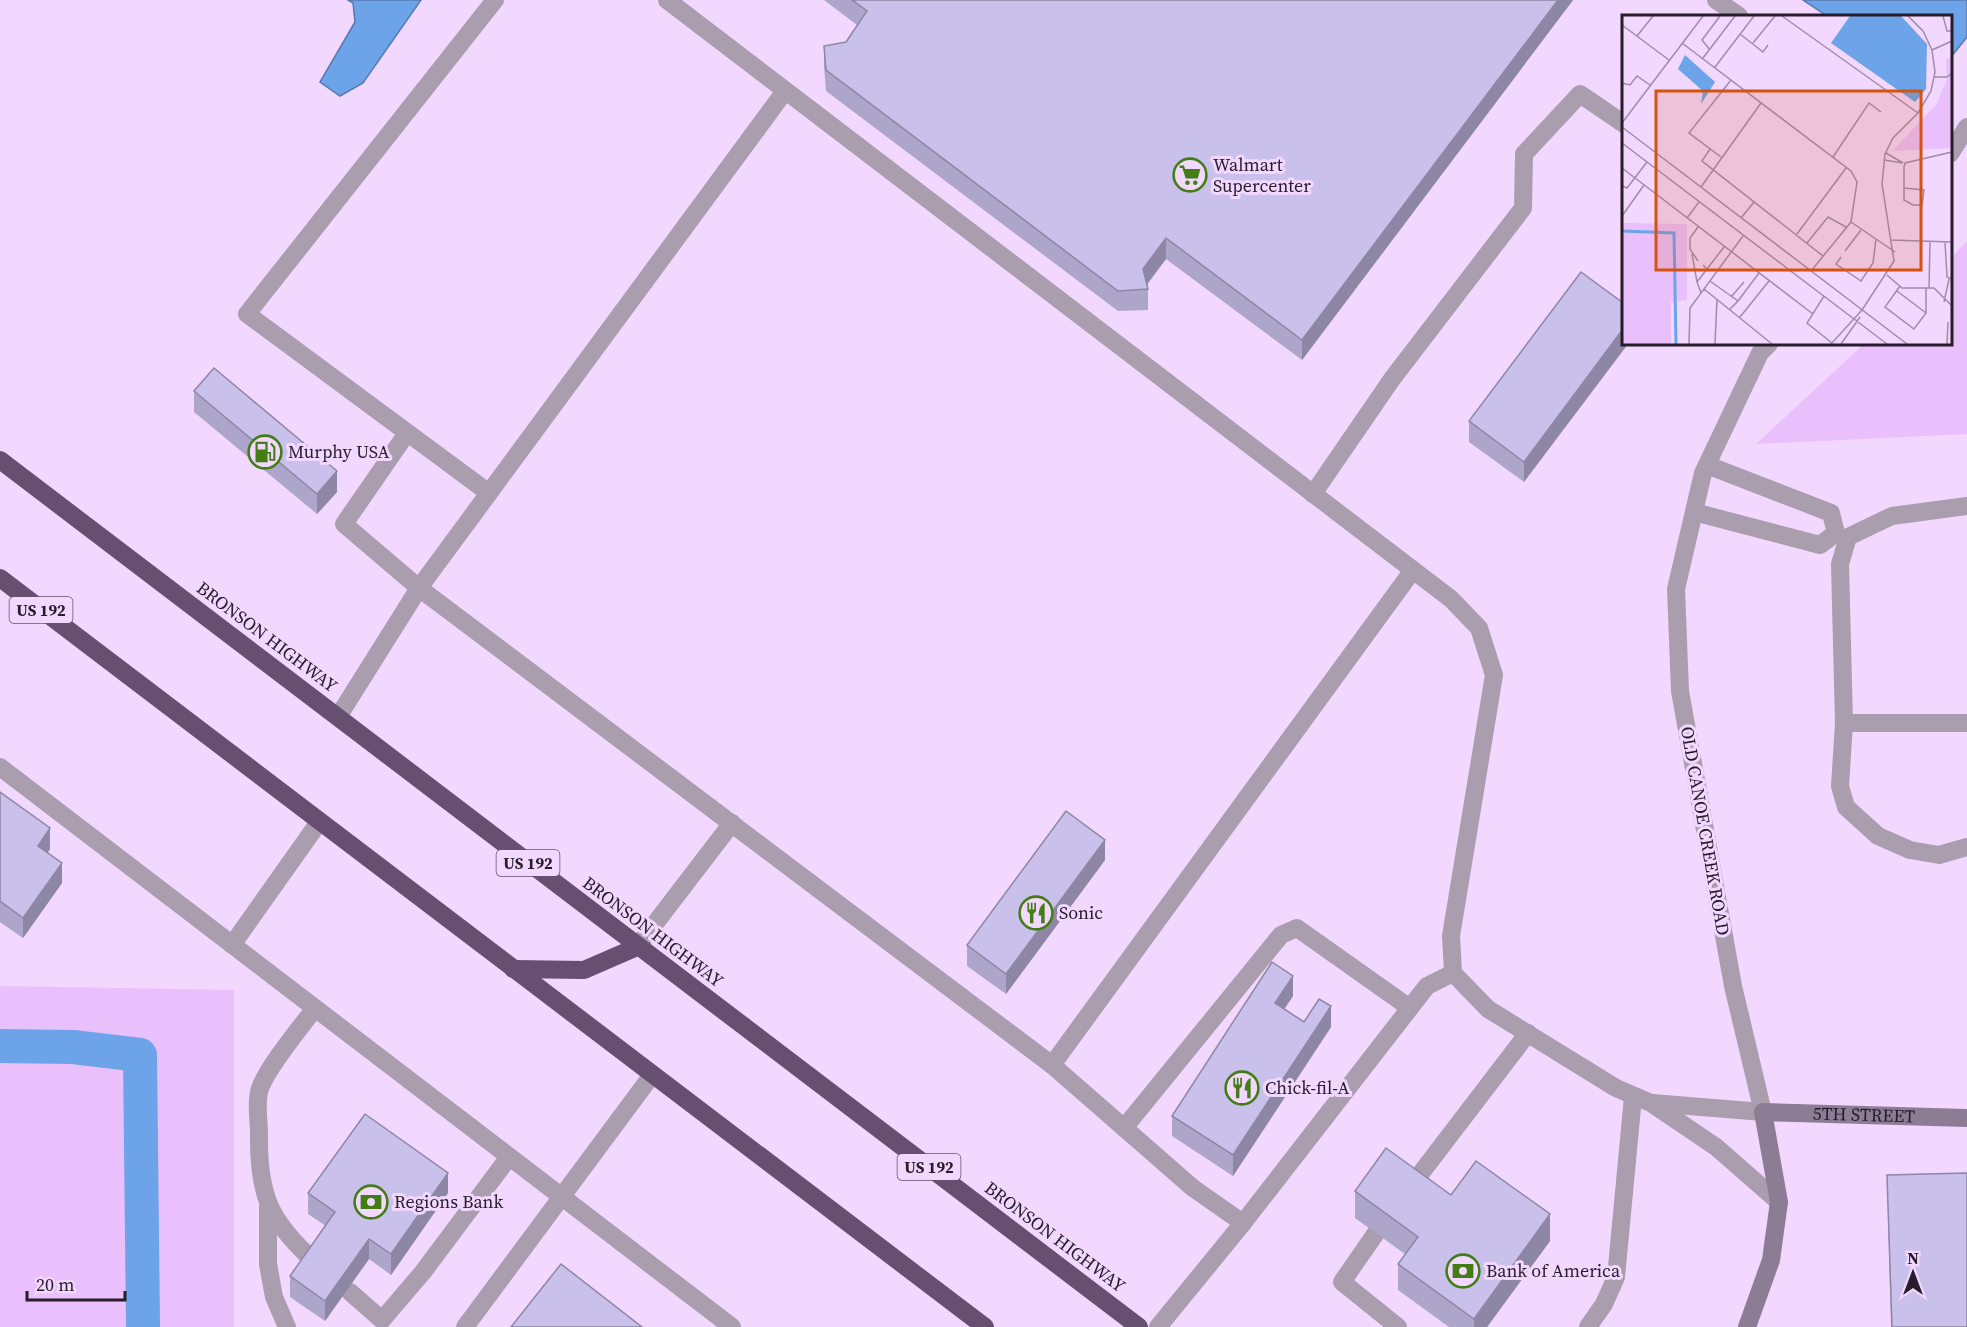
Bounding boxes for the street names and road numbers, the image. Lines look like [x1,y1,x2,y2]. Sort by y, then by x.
street label: BRONSON HIGHWAY [192,575,343,698]
road number: US 192 [9,597,72,623]
street label: OLD CANOE CREEK ROAD [1675,724,1736,937]
road number: US 192 [496,850,560,876]
street label: BRONSON HIGHWAY [578,870,729,993]
street label: 5TH STREET [1812,1100,1916,1128]
road number: US 192 [898,1154,960,1180]
street label: BRONSON HIGHWAY [980,1175,1131,1298]

